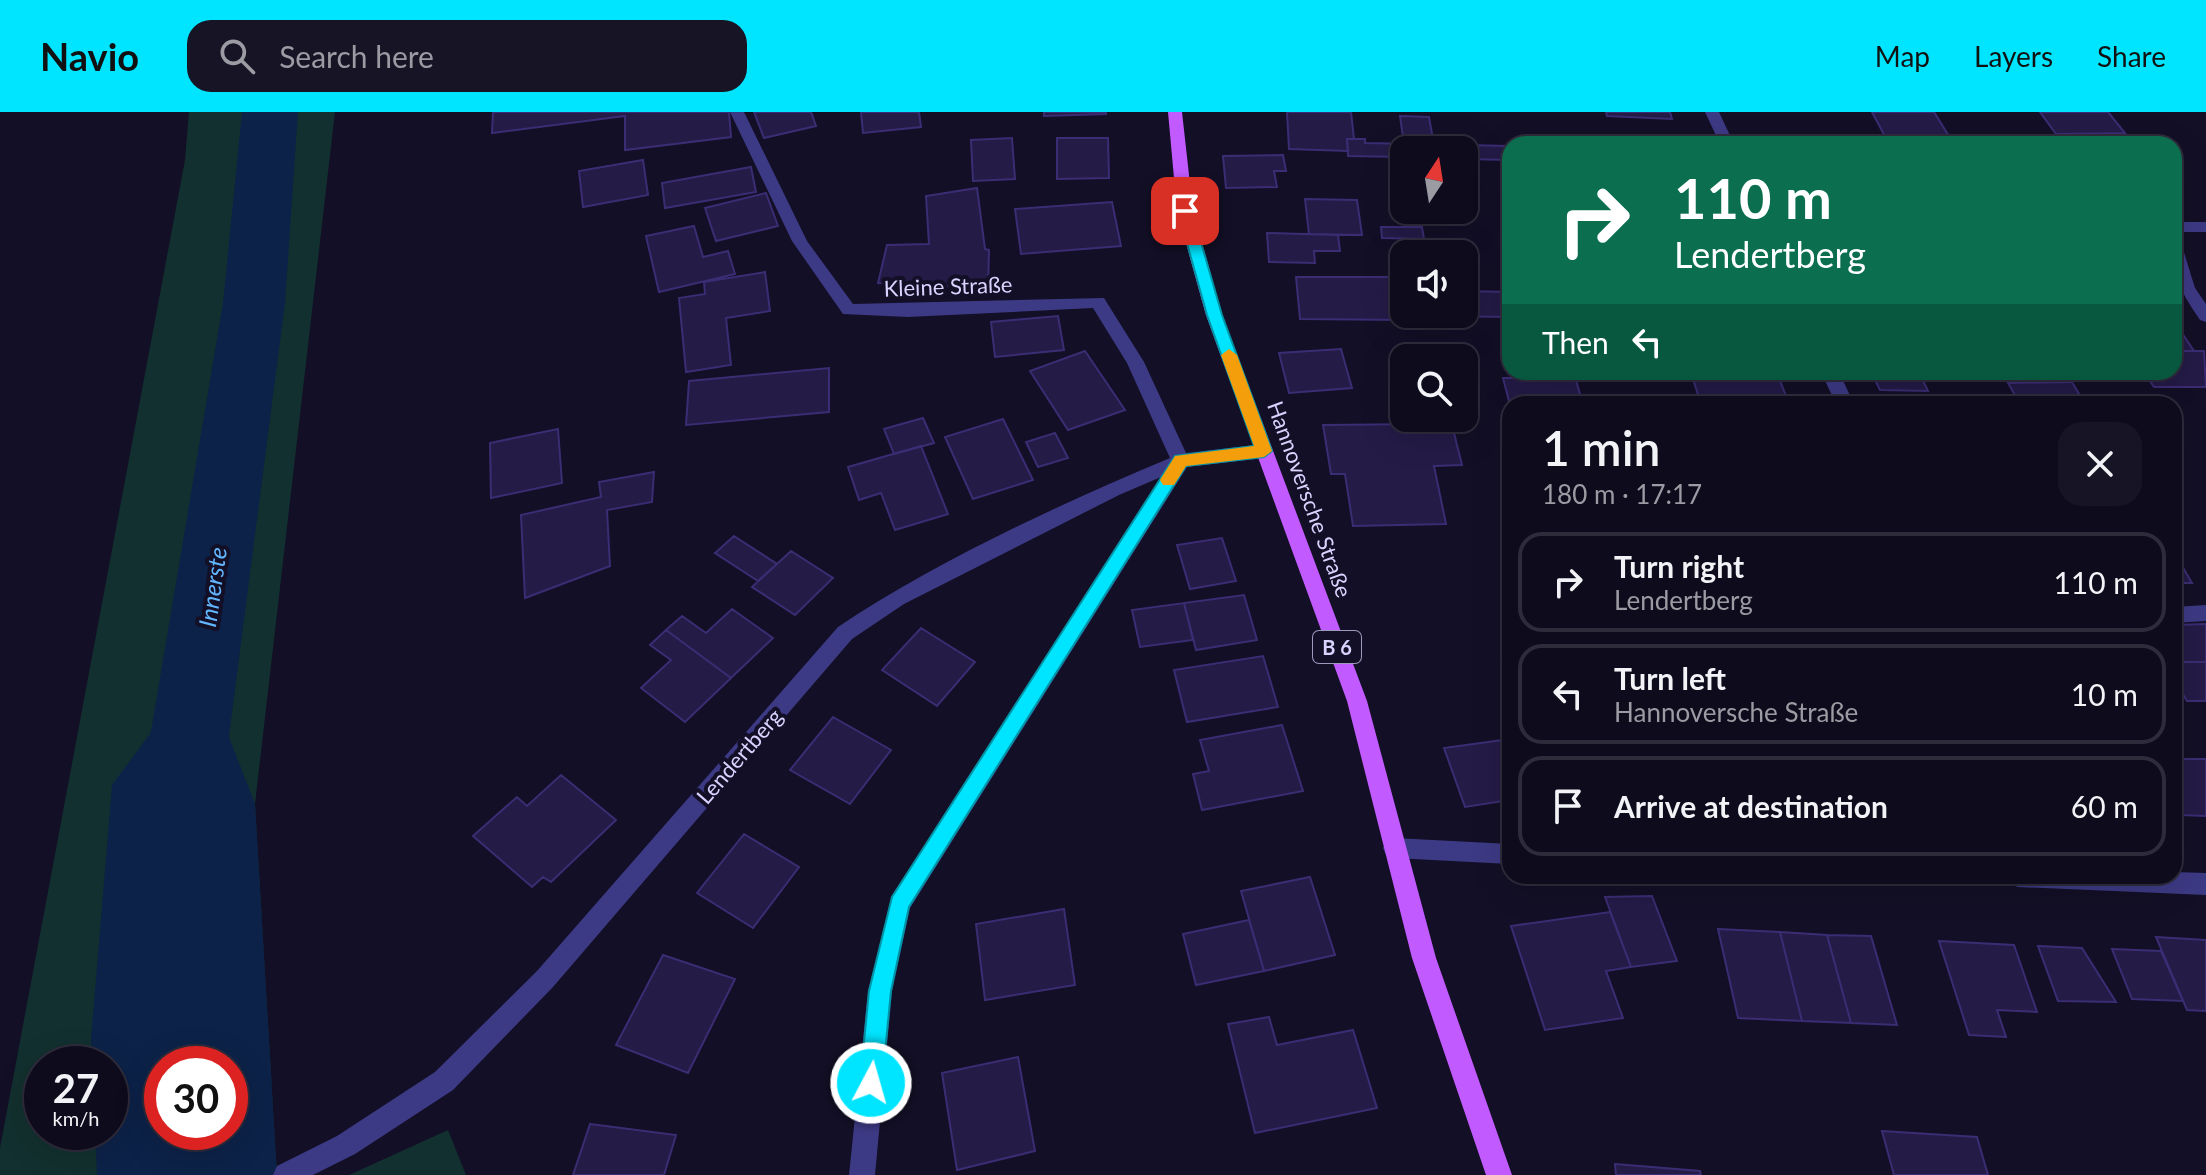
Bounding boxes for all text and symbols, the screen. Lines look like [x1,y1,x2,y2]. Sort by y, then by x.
search box [187,20,747,92]
text: Navio [40,33,139,79]
icon: search [215,34,259,78]
text: Search here [279,38,434,74]
text: Map [1875,39,1930,73]
text: Layers [1974,39,2053,73]
text: Share [2097,39,2166,73]
north arrow [1390,136,1478,224]
map controls [1390,136,1478,432]
text: 110 m [1674,164,1832,231]
icon: right [1542,168,1646,272]
pin [1151,177,1219,245]
icon: arrive [1163,189,1207,233]
text: Lendertberg [1674,232,1866,276]
button: sound [1390,240,1478,328]
street label: Kleine Straße [883,270,1013,302]
icon: left [1625,320,1669,364]
text: Then [1542,324,1609,360]
button: search [1390,344,1478,432]
street label: Hannoversche Straße [1262,397,1358,601]
text: 1 min [1542,419,1660,476]
button: close [2058,422,2142,506]
text: 180 m · 17:17 [1542,478,1702,510]
water label: Innerste [192,545,232,629]
text: Turn right [1614,548,1744,584]
icon: right [1546,560,1590,604]
text: 110 m [2053,564,2138,600]
text: Lendertberg [1614,584,1753,616]
road number: B 6 [1313,631,1361,663]
text: Turn left [1614,660,1726,696]
icon: left [1546,672,1590,716]
text: 10 m [2071,676,2138,712]
text: Hannoversche Straße [1614,696,1858,728]
street label: Lendertberg [690,703,788,809]
icon: arrive [1546,784,1590,828]
text: Arrive at destination [1614,788,1888,824]
text: 60 m [2071,788,2138,824]
position arrow [829,1041,913,1125]
speed limit sign: 30 [144,1046,248,1150]
text: 27 [53,1064,99,1112]
text: km/h [53,1106,99,1130]

